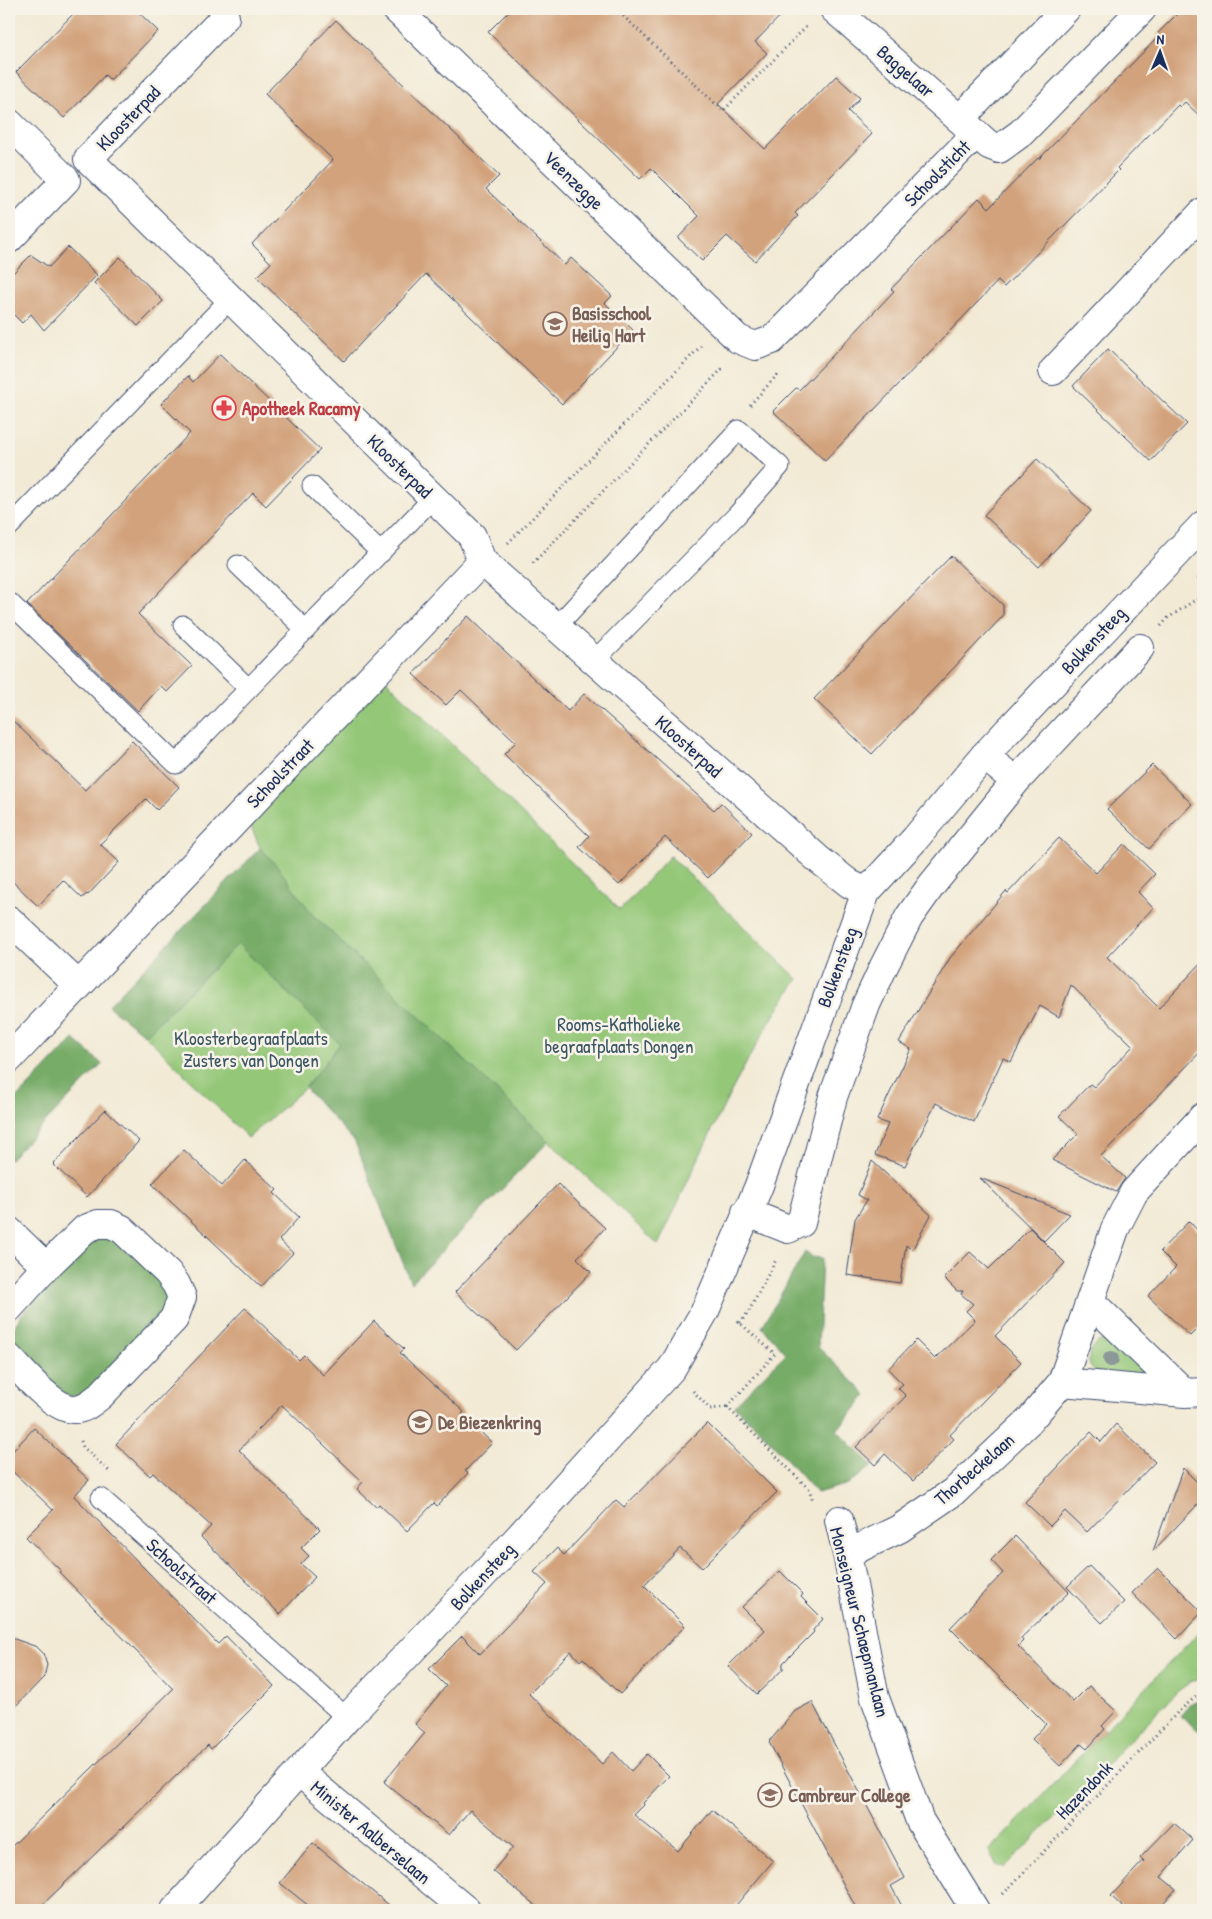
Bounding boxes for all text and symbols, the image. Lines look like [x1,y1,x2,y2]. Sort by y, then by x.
north arrow [1134,28,1184,78]
text: N [1156,29,1165,48]
street label: Baggelaar [871,39,941,104]
street label: Kloosterpad [90,79,166,157]
street label: Schoolsticht [898,134,976,212]
street label: Veenzegge [538,145,610,216]
place label: Basisschool Heilig Hart [572,300,652,349]
school or university icon: Basisschool Heilig Hart [542,311,568,337]
pharmacy icon: Apotheek Racamy [211,395,237,421]
place label: Apotheek Racamy [242,395,361,422]
street label: Kloosterpad [361,428,439,504]
street label: Bolkensteeg [1055,600,1131,680]
street label: Kloosterpad [650,709,729,783]
street label: Schoolstraat [240,732,320,813]
street label: Bolkensteeg [810,923,864,1011]
park label: Rooms-Katholieke begraafplaats Dongen [544,1011,694,1059]
park label: Kloosterbegraafplaats Zusters van Dongen [174,1025,328,1073]
school or university icon: De Biezenkring [407,1409,433,1435]
place label: De Biezenkring [438,1409,542,1436]
street label: Thorbeckelaan [928,1427,1020,1511]
street label: Monseigneur Schaepmanlaan [824,1524,896,1720]
street label: Schoolstraat [141,1532,223,1610]
street label: Bolkensteeg [444,1536,520,1616]
street label: Hazendonk [1050,1755,1118,1825]
street label: Minister Aalberselaan [305,1774,437,1890]
school or university icon: Cambreur College [757,1782,783,1808]
place label: Cambreur College [788,1782,911,1809]

